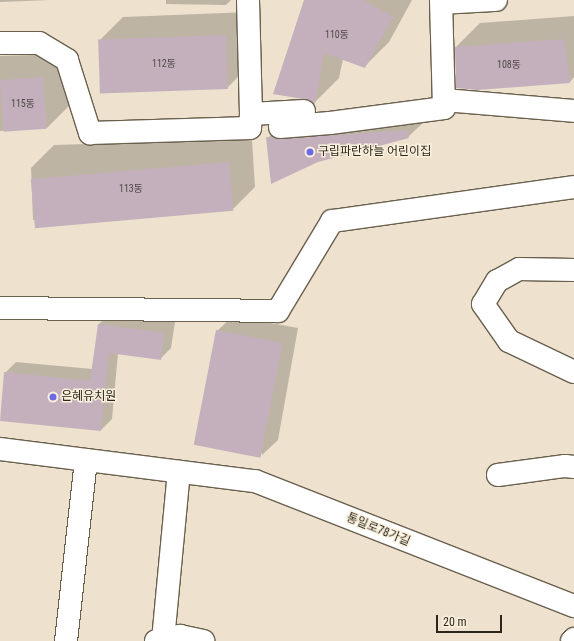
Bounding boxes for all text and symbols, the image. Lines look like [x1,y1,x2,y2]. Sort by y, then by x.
house number: 110동 [325,29,349,41]
house number: 112동 [152,58,176,70]
house number: 108동 [497,59,521,71]
house number: 115동 [11,98,35,110]
place label: 구립파란하늘 어린이집 [318,145,431,159]
marker: 구립파란하늘 어린이집 [305,147,315,157]
house number: 113동 [119,183,143,195]
place label: 은혜유치원 [61,390,116,404]
marker: 은혜유치원 [48,392,58,402]
street label: 통일로78가길 [344,511,412,549]
scale bar [438,607,504,633]
text: 20 m [443,615,467,629]

